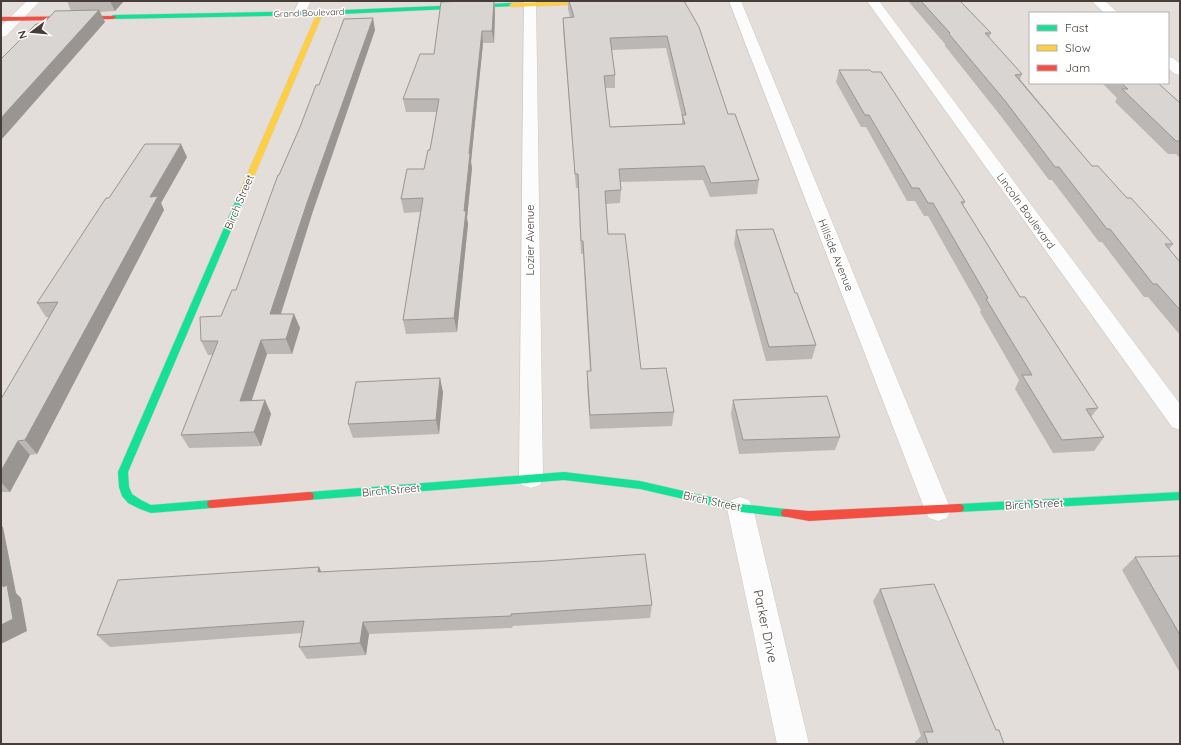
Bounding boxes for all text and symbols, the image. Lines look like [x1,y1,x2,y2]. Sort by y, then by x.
street label: Grand Boulevard [274,6,344,19]
north arrow [12,12,52,52]
legend [1029,12,1169,84]
text: Fast [1065,20,1089,35]
text: N [15,29,30,41]
text: Slow [1065,40,1091,55]
text: Jam [1065,60,1090,75]
street label: Lincoln Boulevard [994,170,1058,252]
street label: Birch Street [221,172,257,232]
street label: Lozier Avenue [523,204,537,276]
street label: Hillside Avenue [815,217,857,293]
street label: Birch Street [361,480,421,500]
street label: Birch Street [682,488,742,514]
street label: Birch Street [1004,495,1064,513]
street label: Parker Drive [750,588,782,664]

